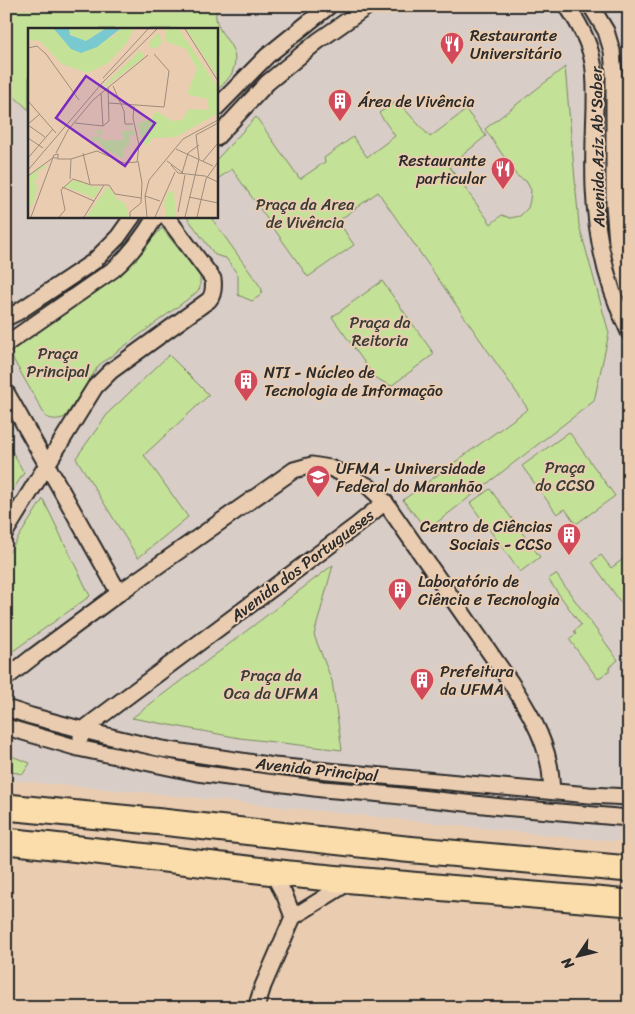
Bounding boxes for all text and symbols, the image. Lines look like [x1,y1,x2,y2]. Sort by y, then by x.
place label: Restaurante Universitário [470,21,562,68]
inset map [28,28,218,218]
restaurant icon: Restaurante Universitário [439,31,465,65]
street label: Avenida Aziz Ab'Saber [582,65,613,229]
place label: Área de Vivência [357,87,474,116]
building icon: Área de Vivência [327,88,353,122]
place label: Restaurante particular [399,146,487,193]
restaurant icon: Restaurante particular [490,156,516,190]
park label: Praça da Area de Vivência [256,190,355,237]
park label: Praça da Reitoria [350,308,410,355]
park label: Praça Principal [27,339,90,386]
place label: NTI - Núcleo de Tecnologia de Informação [264,358,443,405]
building icon: NTI - Núcleo de Tecnologia de Informação [233,368,259,402]
park label: Praça do CCSO [535,453,595,500]
place label: UFMA - Universidade Federal do Maranhão [336,454,485,501]
school or university icon: UFMA - Universidade Federal do Maranhão [305,464,331,498]
street label: Avenida dos Portugueses [223,501,381,630]
place label: Centro de Ciências Sociais - CCSo [420,512,553,559]
building icon: Centro de Ciências Sociais - CCSo [556,522,582,556]
place label: Laboratório de Ciência e Tecnologia [418,567,560,614]
building icon: Laboratório de Ciência e Tecnologia [387,577,413,611]
place label: Prefeitura da UFMA [440,657,515,704]
park label: Praça da Oca da UFMA [224,661,318,708]
building icon: Prefeitura da UFMA [409,667,435,701]
street label: Avenida Principal [253,749,380,790]
north arrow [552,932,602,982]
text: N [555,952,581,975]

